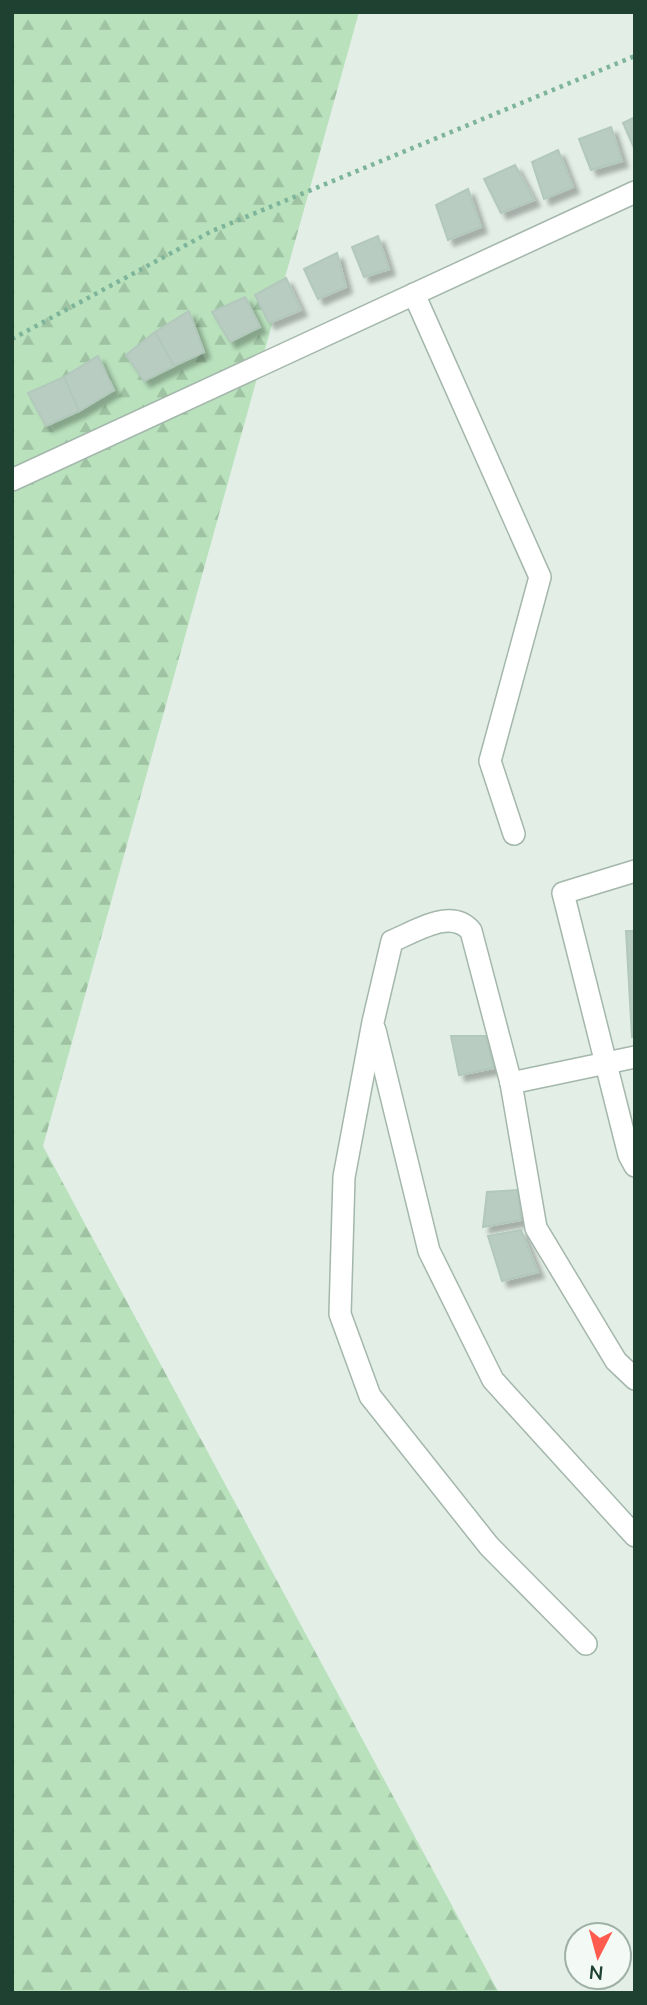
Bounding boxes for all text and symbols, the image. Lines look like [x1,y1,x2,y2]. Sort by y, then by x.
north arrow [563,1921,633,1991]
text: N [588,1960,605,1986]

